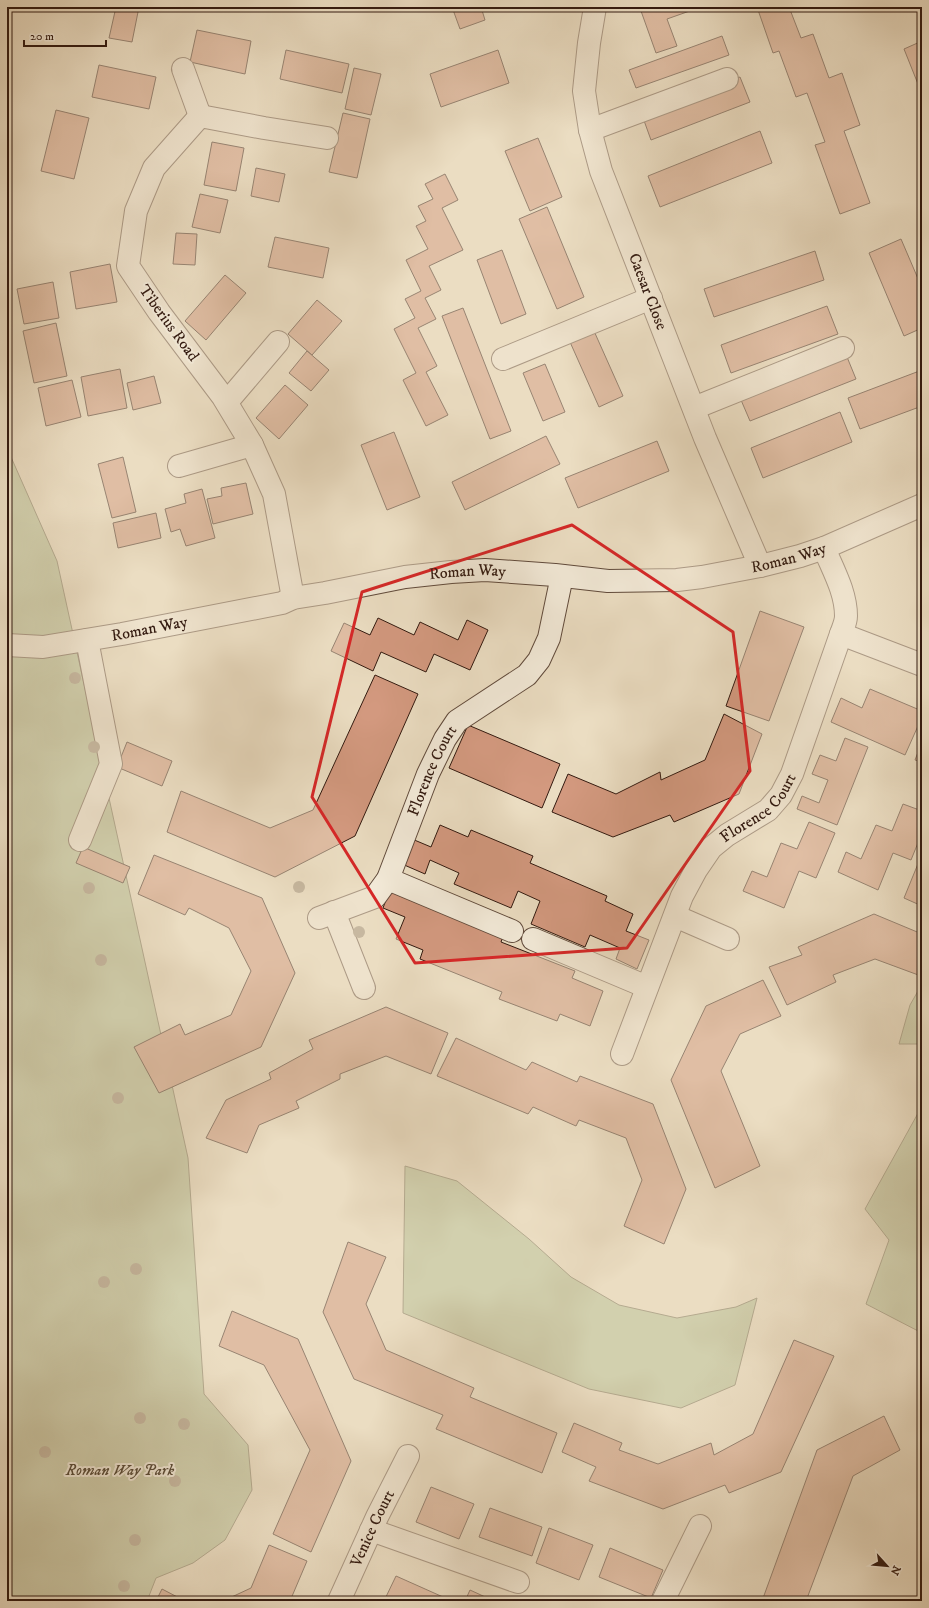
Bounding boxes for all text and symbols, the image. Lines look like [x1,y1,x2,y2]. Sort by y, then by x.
scale bar [24,22,106,48]
text: 20 m [30,29,54,44]
street label: Caesar Close [624,250,672,333]
street label: Tiberius Road [134,281,204,365]
street label: Roman Way [750,538,829,577]
street label: Roman Way [428,559,507,584]
street label: Roman Way [110,611,189,646]
street label: Florence Court [403,721,461,819]
street label: Florence Court [716,770,801,847]
park label: Roman Way Park [65,1460,174,1480]
street label: Venice Court [345,1487,399,1571]
north arrow [867,1546,907,1586]
text: N [887,1563,903,1577]

